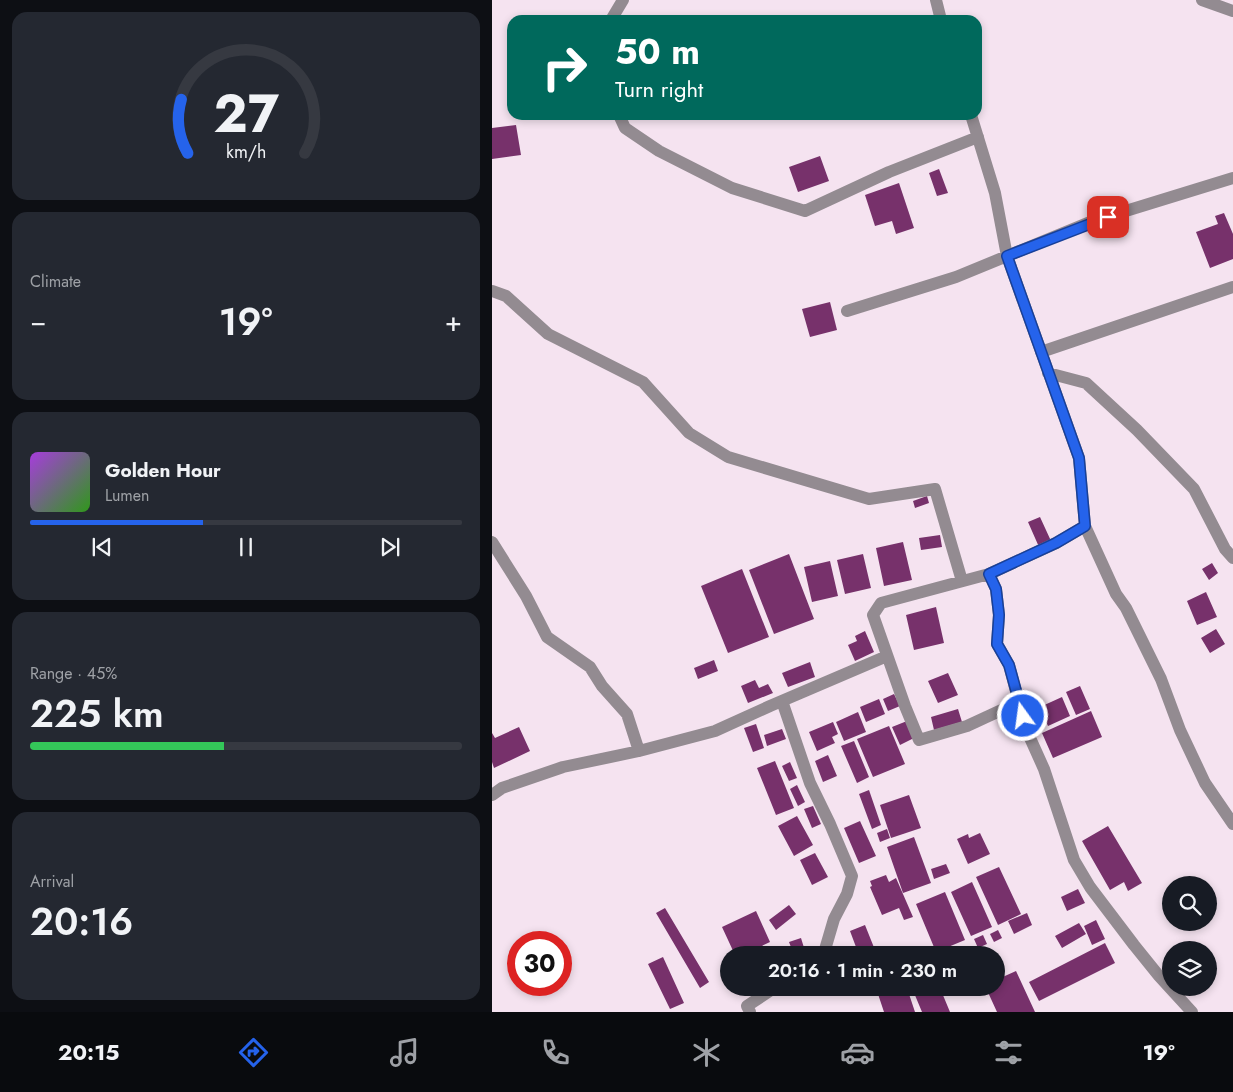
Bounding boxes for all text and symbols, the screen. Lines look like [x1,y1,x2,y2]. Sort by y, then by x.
text: 50 m [615,27,700,77]
icon: right [532,35,597,100]
text: Turn right [615,73,703,105]
text: 27 [213,76,279,152]
text: km/h [226,139,266,165]
pin [1087,196,1129,238]
icon: arrive [1094,203,1122,231]
text: Climate [30,270,81,293]
text: 19° [219,294,273,349]
text: − [30,301,47,342]
text: + [445,301,462,342]
text: Golden Hour [105,457,221,484]
text: Lumen [105,484,149,507]
icon: previous [88,533,116,561]
icon: pause [232,533,260,561]
icon: next [376,533,404,561]
text: Range · 45% [30,662,117,685]
text: 225 km [30,686,164,741]
position arrow [996,689,1048,741]
text: Arrival [30,870,74,893]
map controls [1162,876,1217,996]
button: search [1162,876,1217,931]
text: 20:16 [30,894,133,949]
speed limit sign: 30 [507,931,572,996]
button: layers [1162,941,1217,996]
text: 20:16 · 1 min · 230 m [768,957,957,984]
icon: directions [236,1035,271,1070]
icon: music [387,1035,422,1070]
icon: phone [538,1035,573,1070]
icon: climate [689,1035,724,1070]
icon: car [840,1035,875,1070]
icon: filters [991,1035,1026,1070]
text: 20:15 [58,1036,120,1068]
text: 19° [1142,1036,1175,1068]

